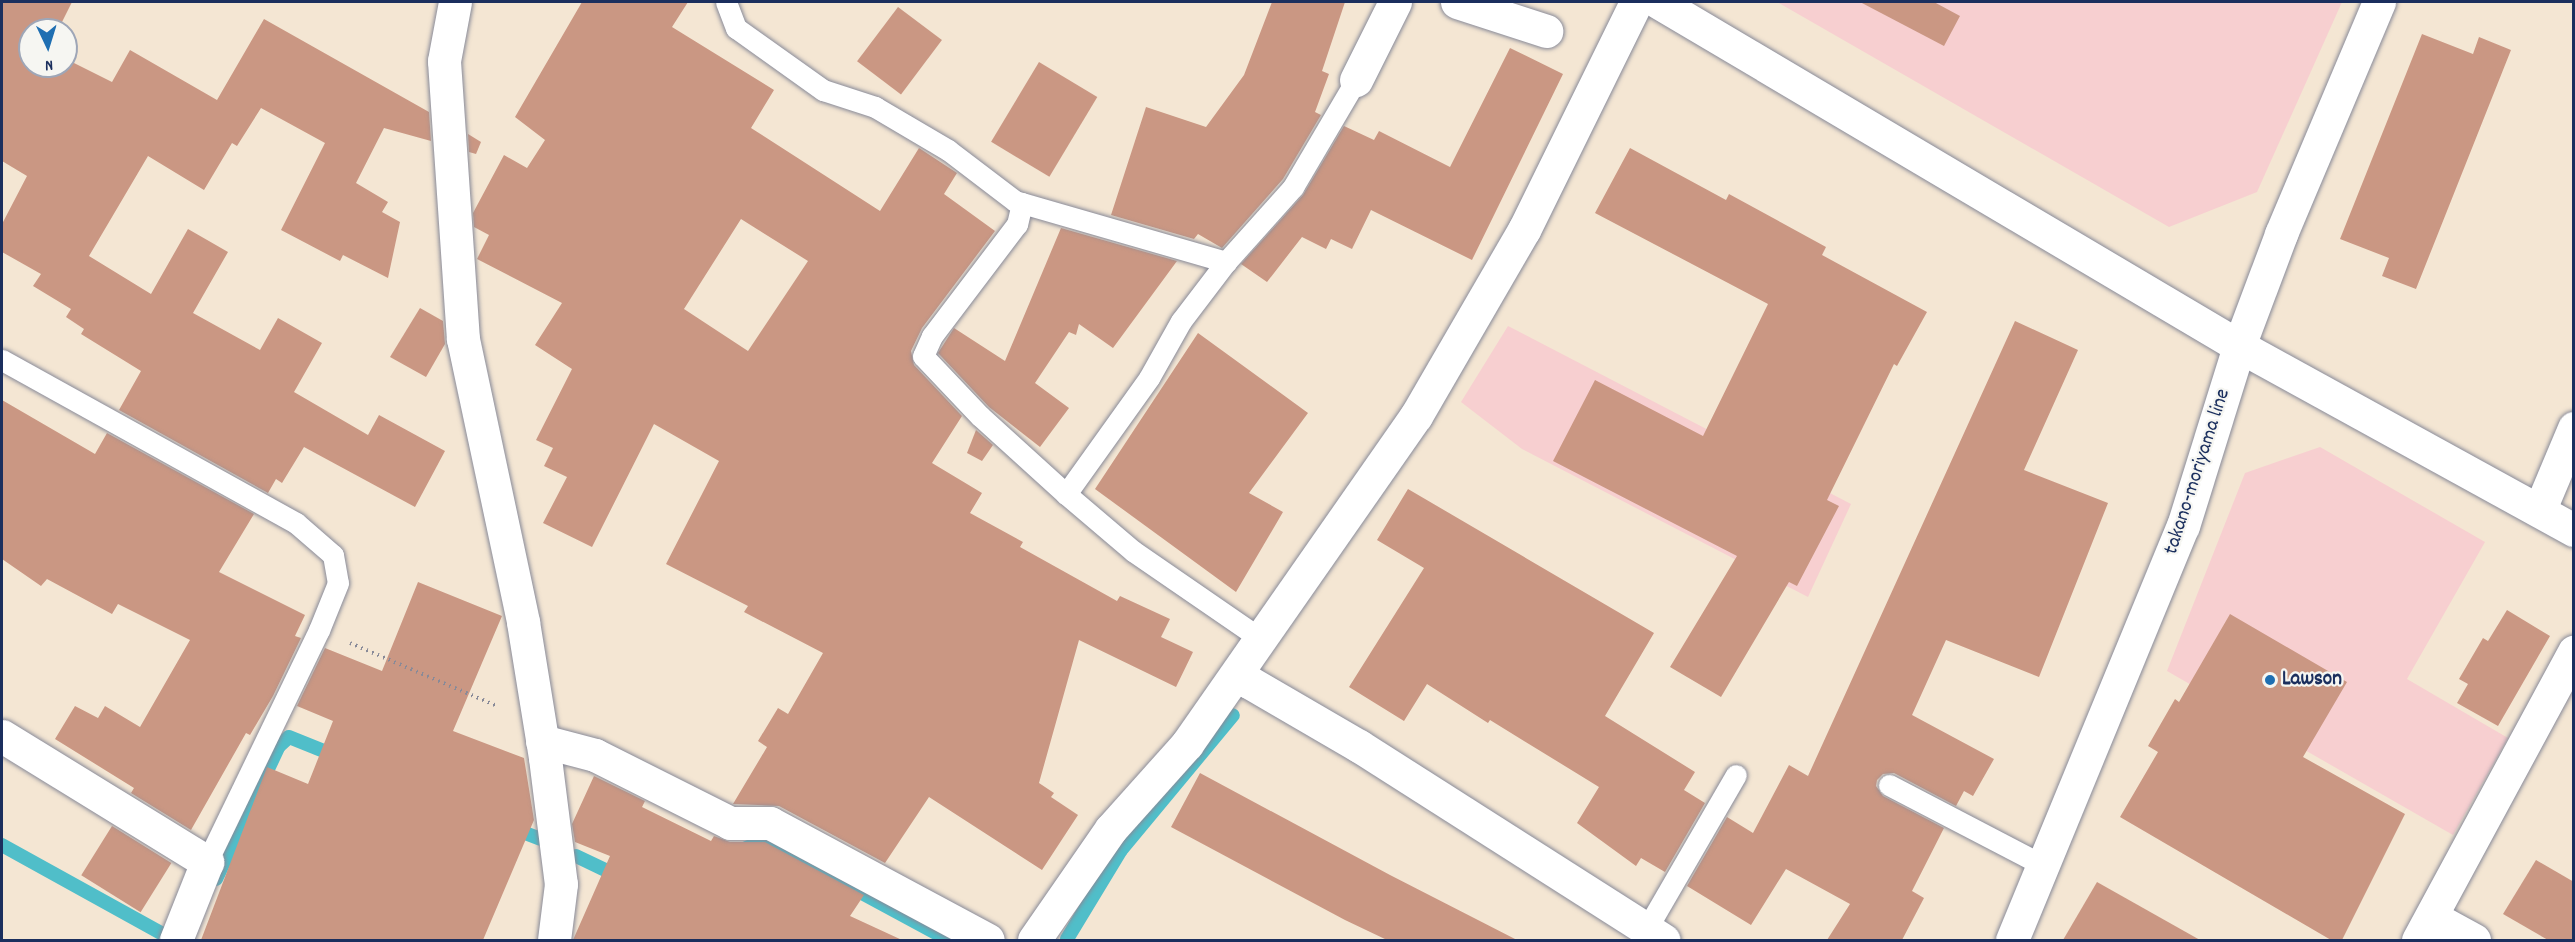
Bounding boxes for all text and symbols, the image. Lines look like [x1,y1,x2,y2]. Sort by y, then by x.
north arrow [18,18,78,78]
text: N [44,53,54,76]
street label: takano-moriyama line [2159,386,2237,558]
place label: Lawson [2282,667,2342,693]
marker: Lawson [2263,673,2277,687]

